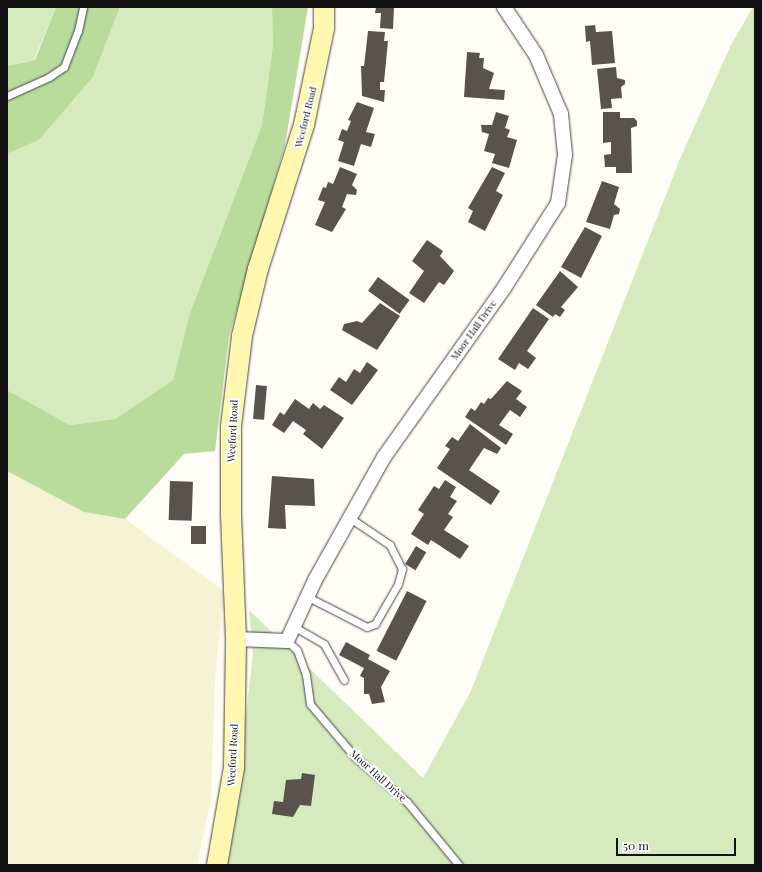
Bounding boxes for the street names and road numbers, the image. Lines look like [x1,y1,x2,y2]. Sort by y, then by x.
street label: Weeford Road [293,85,319,149]
street label: Moor Hall Drive [449,297,499,363]
street label: Weeford Road [225,400,241,462]
street label: Weeford Road [225,724,241,786]
street label: Moor Hall Drive [347,748,409,804]

